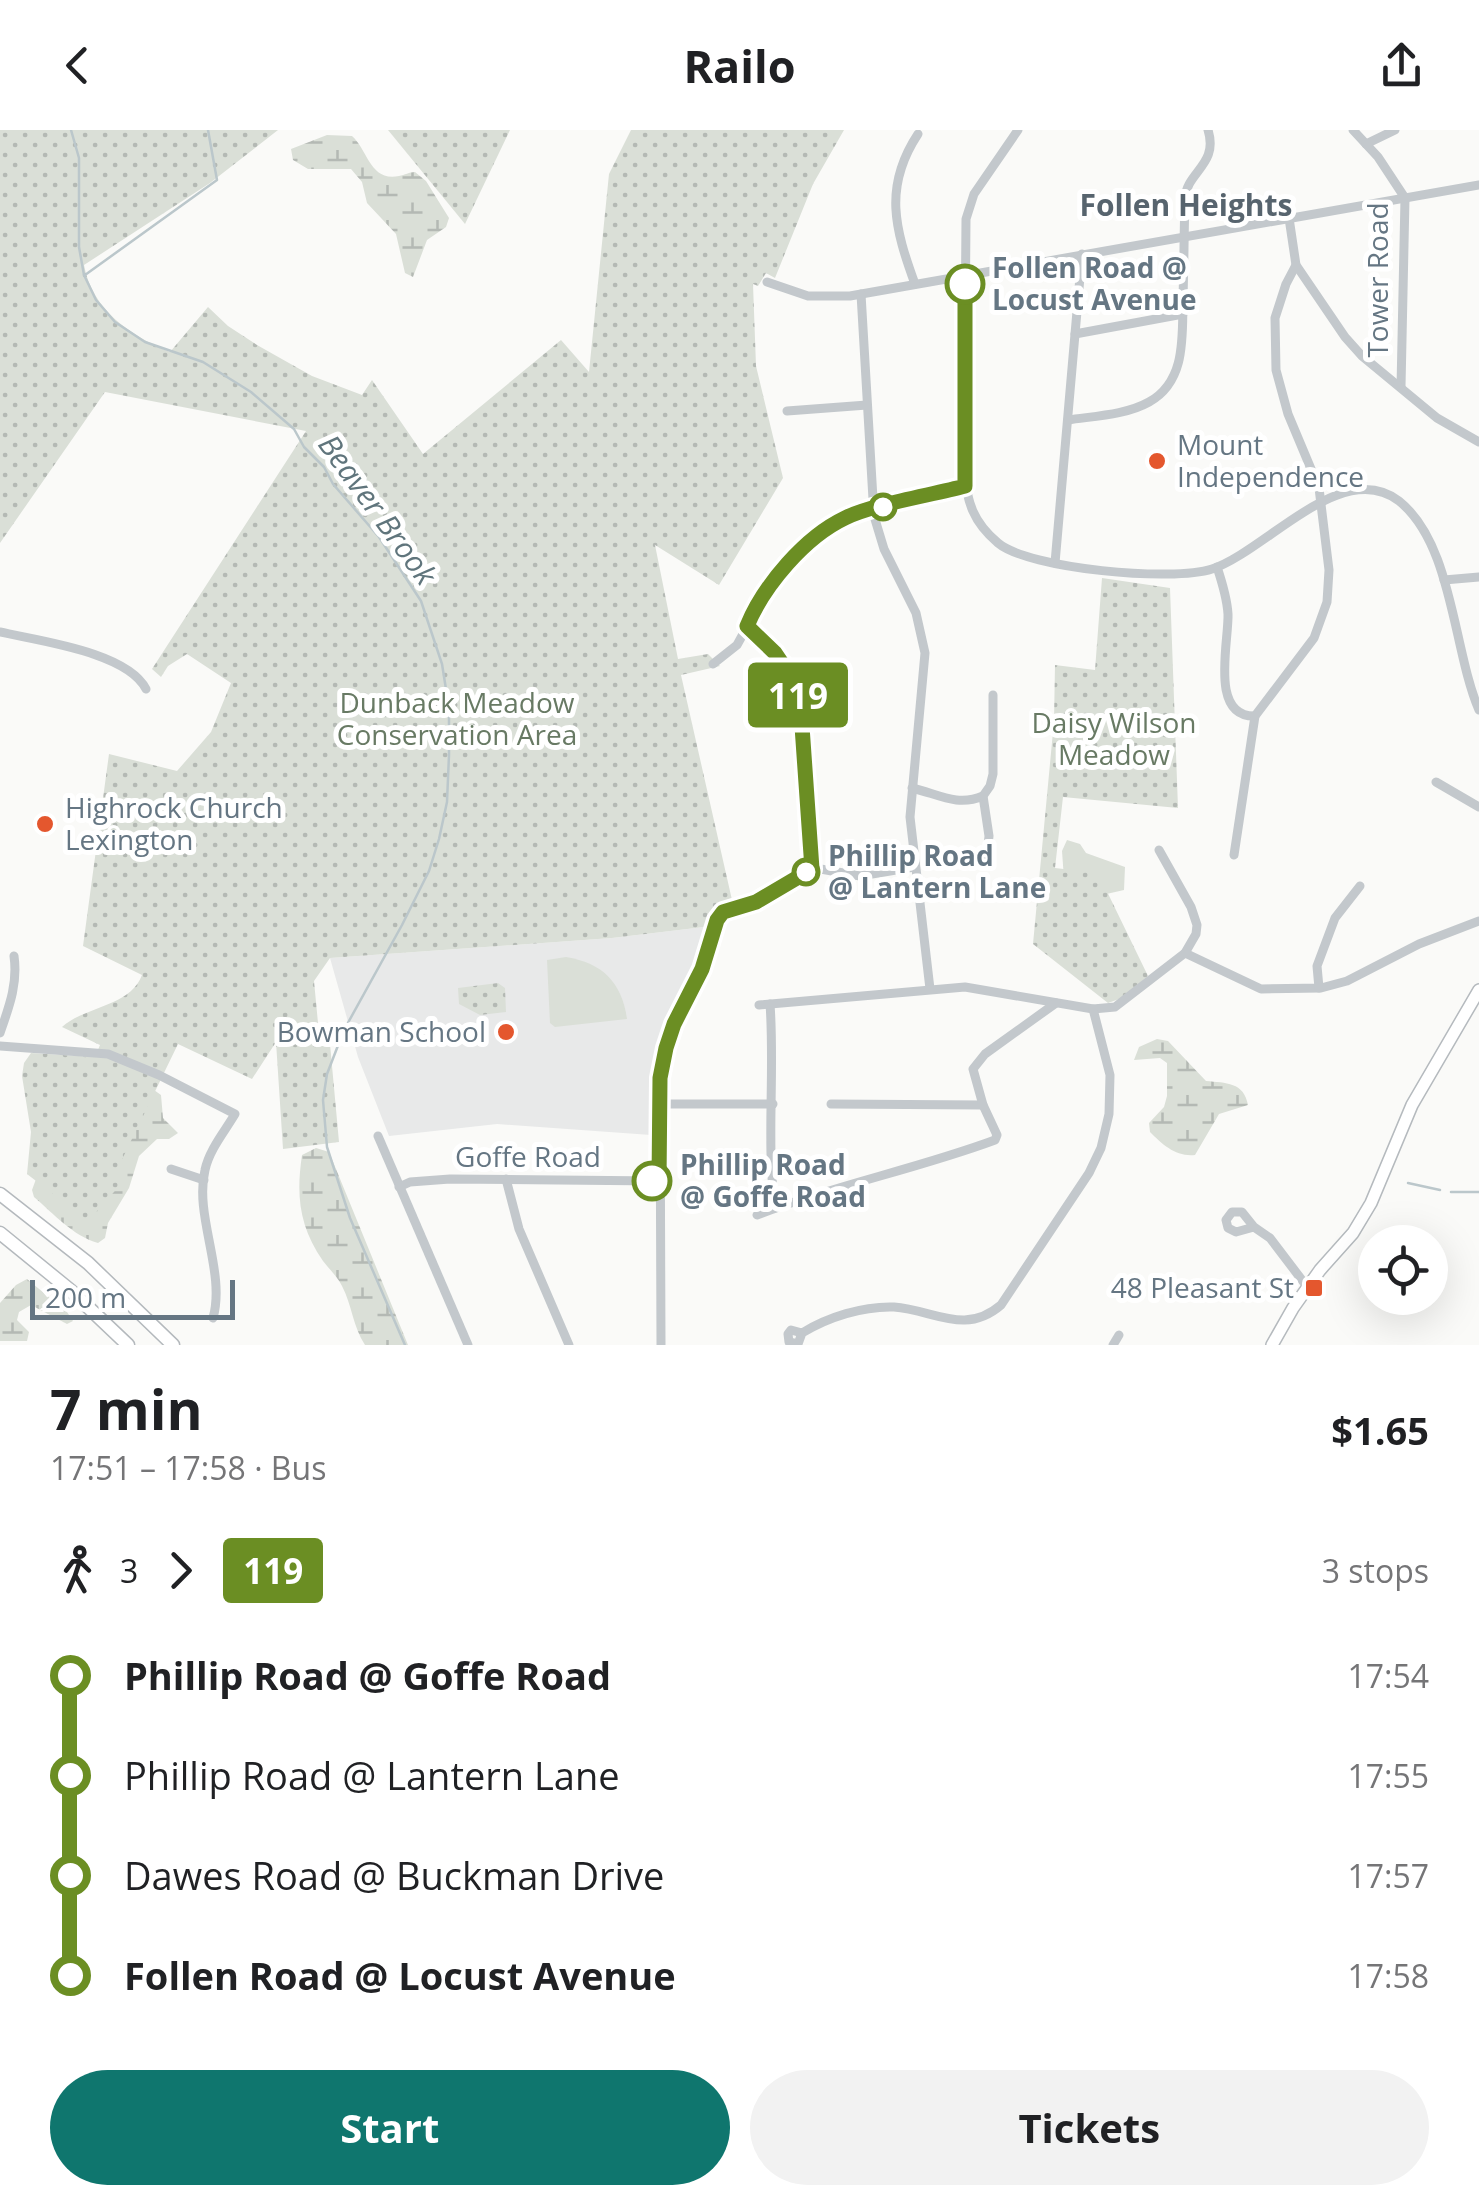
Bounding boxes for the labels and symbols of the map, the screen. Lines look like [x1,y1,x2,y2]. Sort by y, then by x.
district label: Follen Heights [1079,184,1293,225]
street label: Tower Road [1358,202,1396,358]
place label: Follen Road @ Locust Avenue [992,248,1196,318]
marker: Follen Road @ Locust Avenue [946,265,984,303]
place label: Mount Independence [1177,425,1364,495]
water label: Beaver Brook [310,426,447,594]
marker: Mount Independence [1146,450,1168,472]
unlabelled marker [870,494,896,520]
line badge: 119 [740,662,856,728]
park label: Dunback Meadow Conservation Area [337,683,577,753]
park label: Daisy Wilson Meadow [1032,703,1196,773]
place label: Highrock Church Lexington [65,788,283,858]
marker: Highrock Church Lexington [34,813,56,835]
place label: Phillip Road @ Lantern Lane [828,836,1046,906]
marker: Phillip Road @ Lantern Lane [793,859,819,885]
place label: Bowman School [277,1012,486,1050]
marker: Bowman School [495,1021,517,1043]
street label: Goffe Road [455,1137,601,1175]
place label: Phillip Road @ Goffe Road [680,1145,866,1215]
marker: Phillip Road @ Goffe Road [633,1162,671,1200]
place label: 48 Pleasant St [1111,1268,1294,1306]
scale bar [30,1275,235,1320]
marker: 48 Pleasant St [1303,1277,1325,1299]

